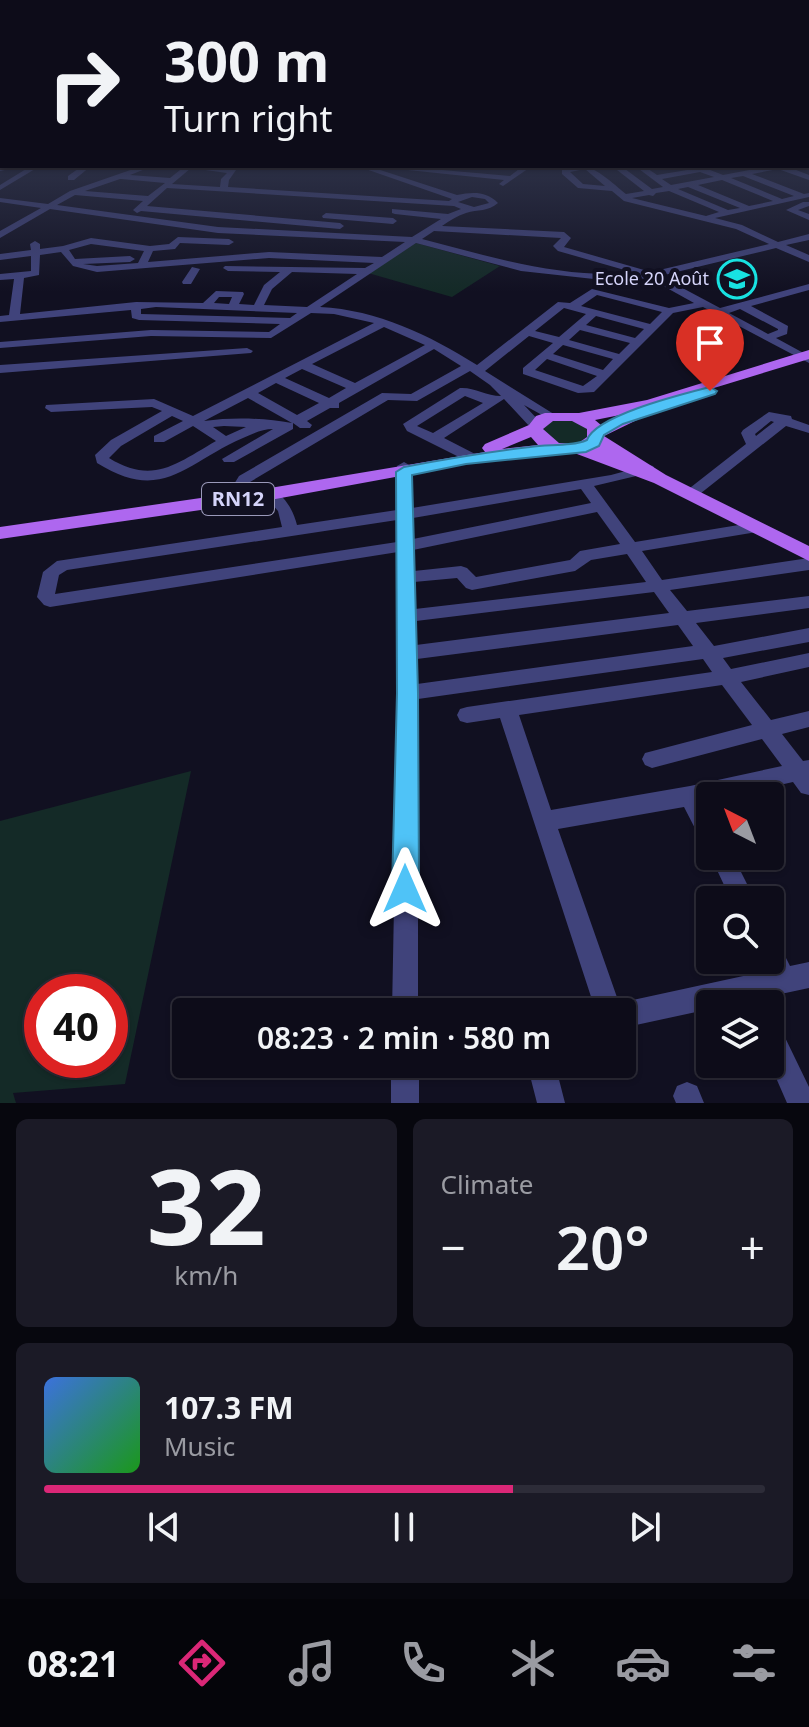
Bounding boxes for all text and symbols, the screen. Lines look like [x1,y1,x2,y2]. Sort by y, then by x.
text: 300 m [164,22,329,98]
icon: right [32,32,136,136]
text: Turn right [164,94,332,143]
school or university icon: Ecole 20 Août [716,258,758,300]
place label: Ecole 20 Août [595,266,709,290]
pin [676,309,744,391]
icon: arrive [688,321,732,365]
road number: RN12 [202,483,274,515]
north arrow [696,782,784,870]
map controls [696,782,784,1078]
position arrow [363,847,447,931]
button: search [696,886,784,974]
speed limit sign: 40 [24,974,128,1078]
button: layers [696,990,784,1078]
text: 08:23 · 2 min · 580 m [257,1017,551,1058]
text: 32 [147,1134,266,1275]
text: Climate [441,1166,533,1202]
text: 20° [556,1206,650,1288]
text: − [441,1217,466,1277]
text: + [740,1217,765,1277]
text: km/h [174,1257,238,1293]
text: 107.3 FM [164,1387,294,1428]
text: Music [164,1428,235,1464]
icon: previous [142,1505,186,1549]
icon: pause [382,1505,426,1549]
icon: next [623,1505,667,1549]
icon: directions [174,1635,230,1691]
icon: music [284,1635,340,1691]
icon: phone [395,1635,451,1691]
icon: climate [505,1635,561,1691]
icon: car [615,1635,671,1691]
icon: filters [726,1635,782,1691]
text: 08:21 [27,1639,120,1688]

